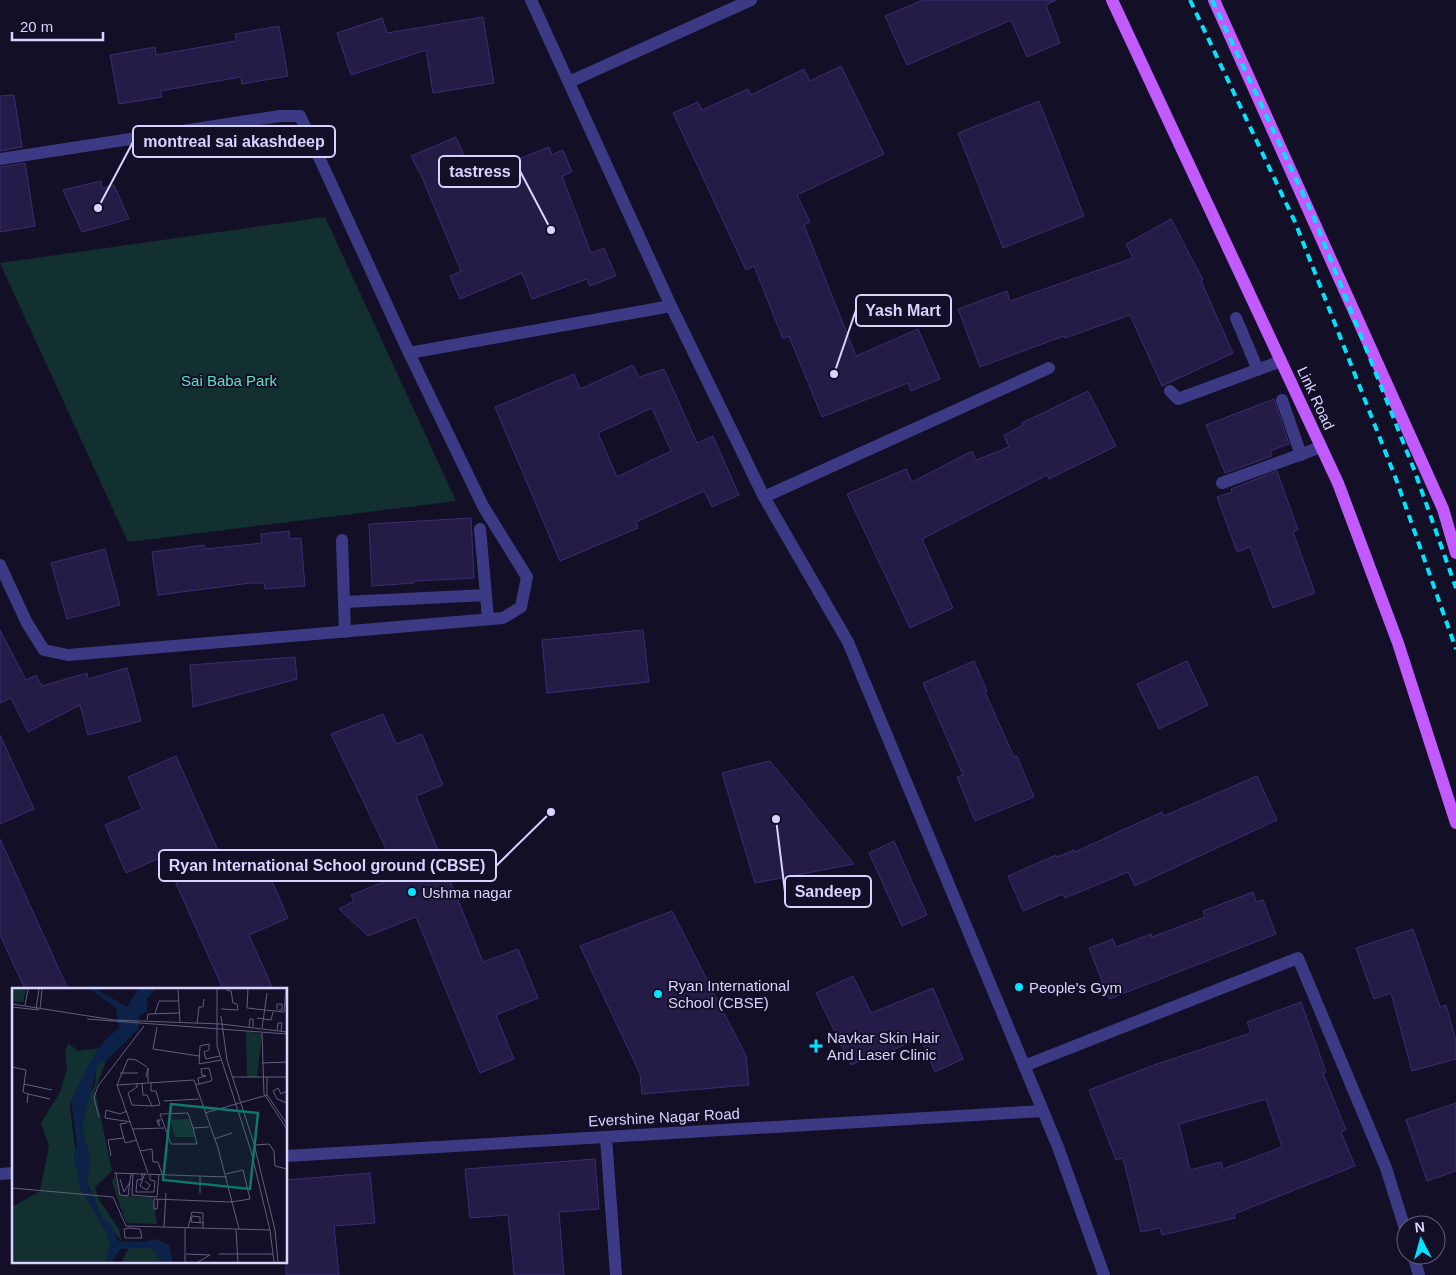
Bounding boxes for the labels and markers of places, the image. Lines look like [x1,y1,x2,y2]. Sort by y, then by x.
callout: montreal sai akashdeep [133,126,335,157]
callout: tastress [439,156,520,187]
callout: Yash Mart [856,295,951,326]
callout: Ryan International School ground (CBSE) [159,850,496,881]
callout: Sandeep [785,876,871,907]
place label: Ushma nagar [422,884,512,901]
marker: Ushma nagar [406,886,418,898]
place label: Ryan International School (CBSE) [668,977,790,1011]
place label: People's Gym [1029,979,1122,996]
marker: People's Gym [1013,981,1025,993]
marker: Ryan International School (CBSE) [652,988,664,1000]
place label: Navkar Skin Hair And Laser Clinic [827,1029,940,1063]
marker: Navkar Skin Hair And Laser Clinic [809,1039,823,1053]

